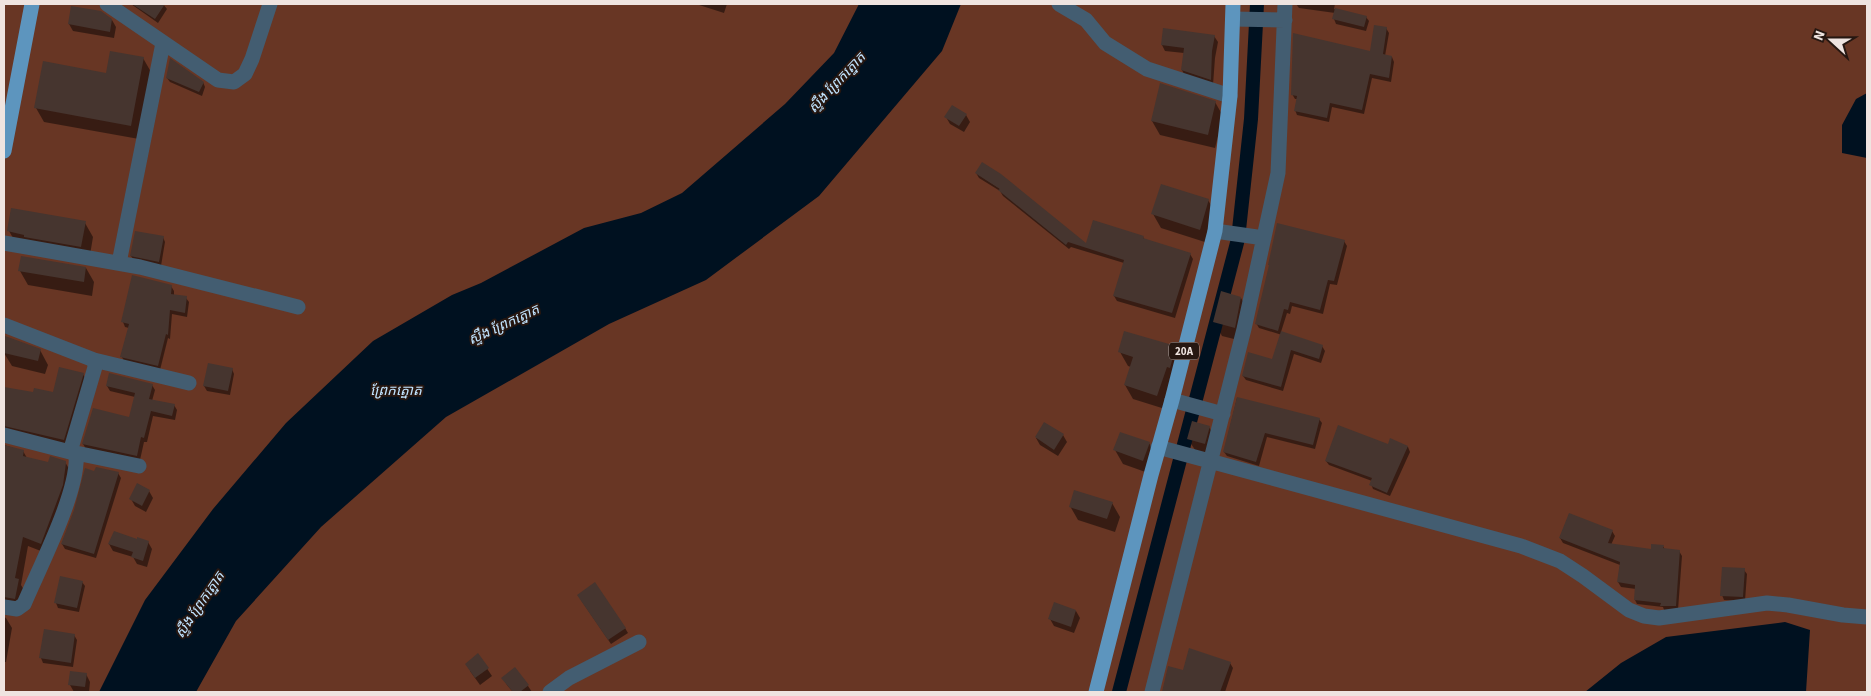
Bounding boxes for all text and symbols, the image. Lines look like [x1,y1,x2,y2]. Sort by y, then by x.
north arrow [1806,15,1856,65]
text: N [1809,28,1831,44]
water label: ស្ទឹង ព្រែកត្នោត [804,47,871,118]
water label: ស្ទឹង ព្រែកត្នោត [465,299,544,350]
road number: 20A [1169,342,1199,360]
water label: ព្រែកត្នោត [370,381,423,401]
water label: ស្ទឹង ព្រែកត្នោត [170,567,230,642]

